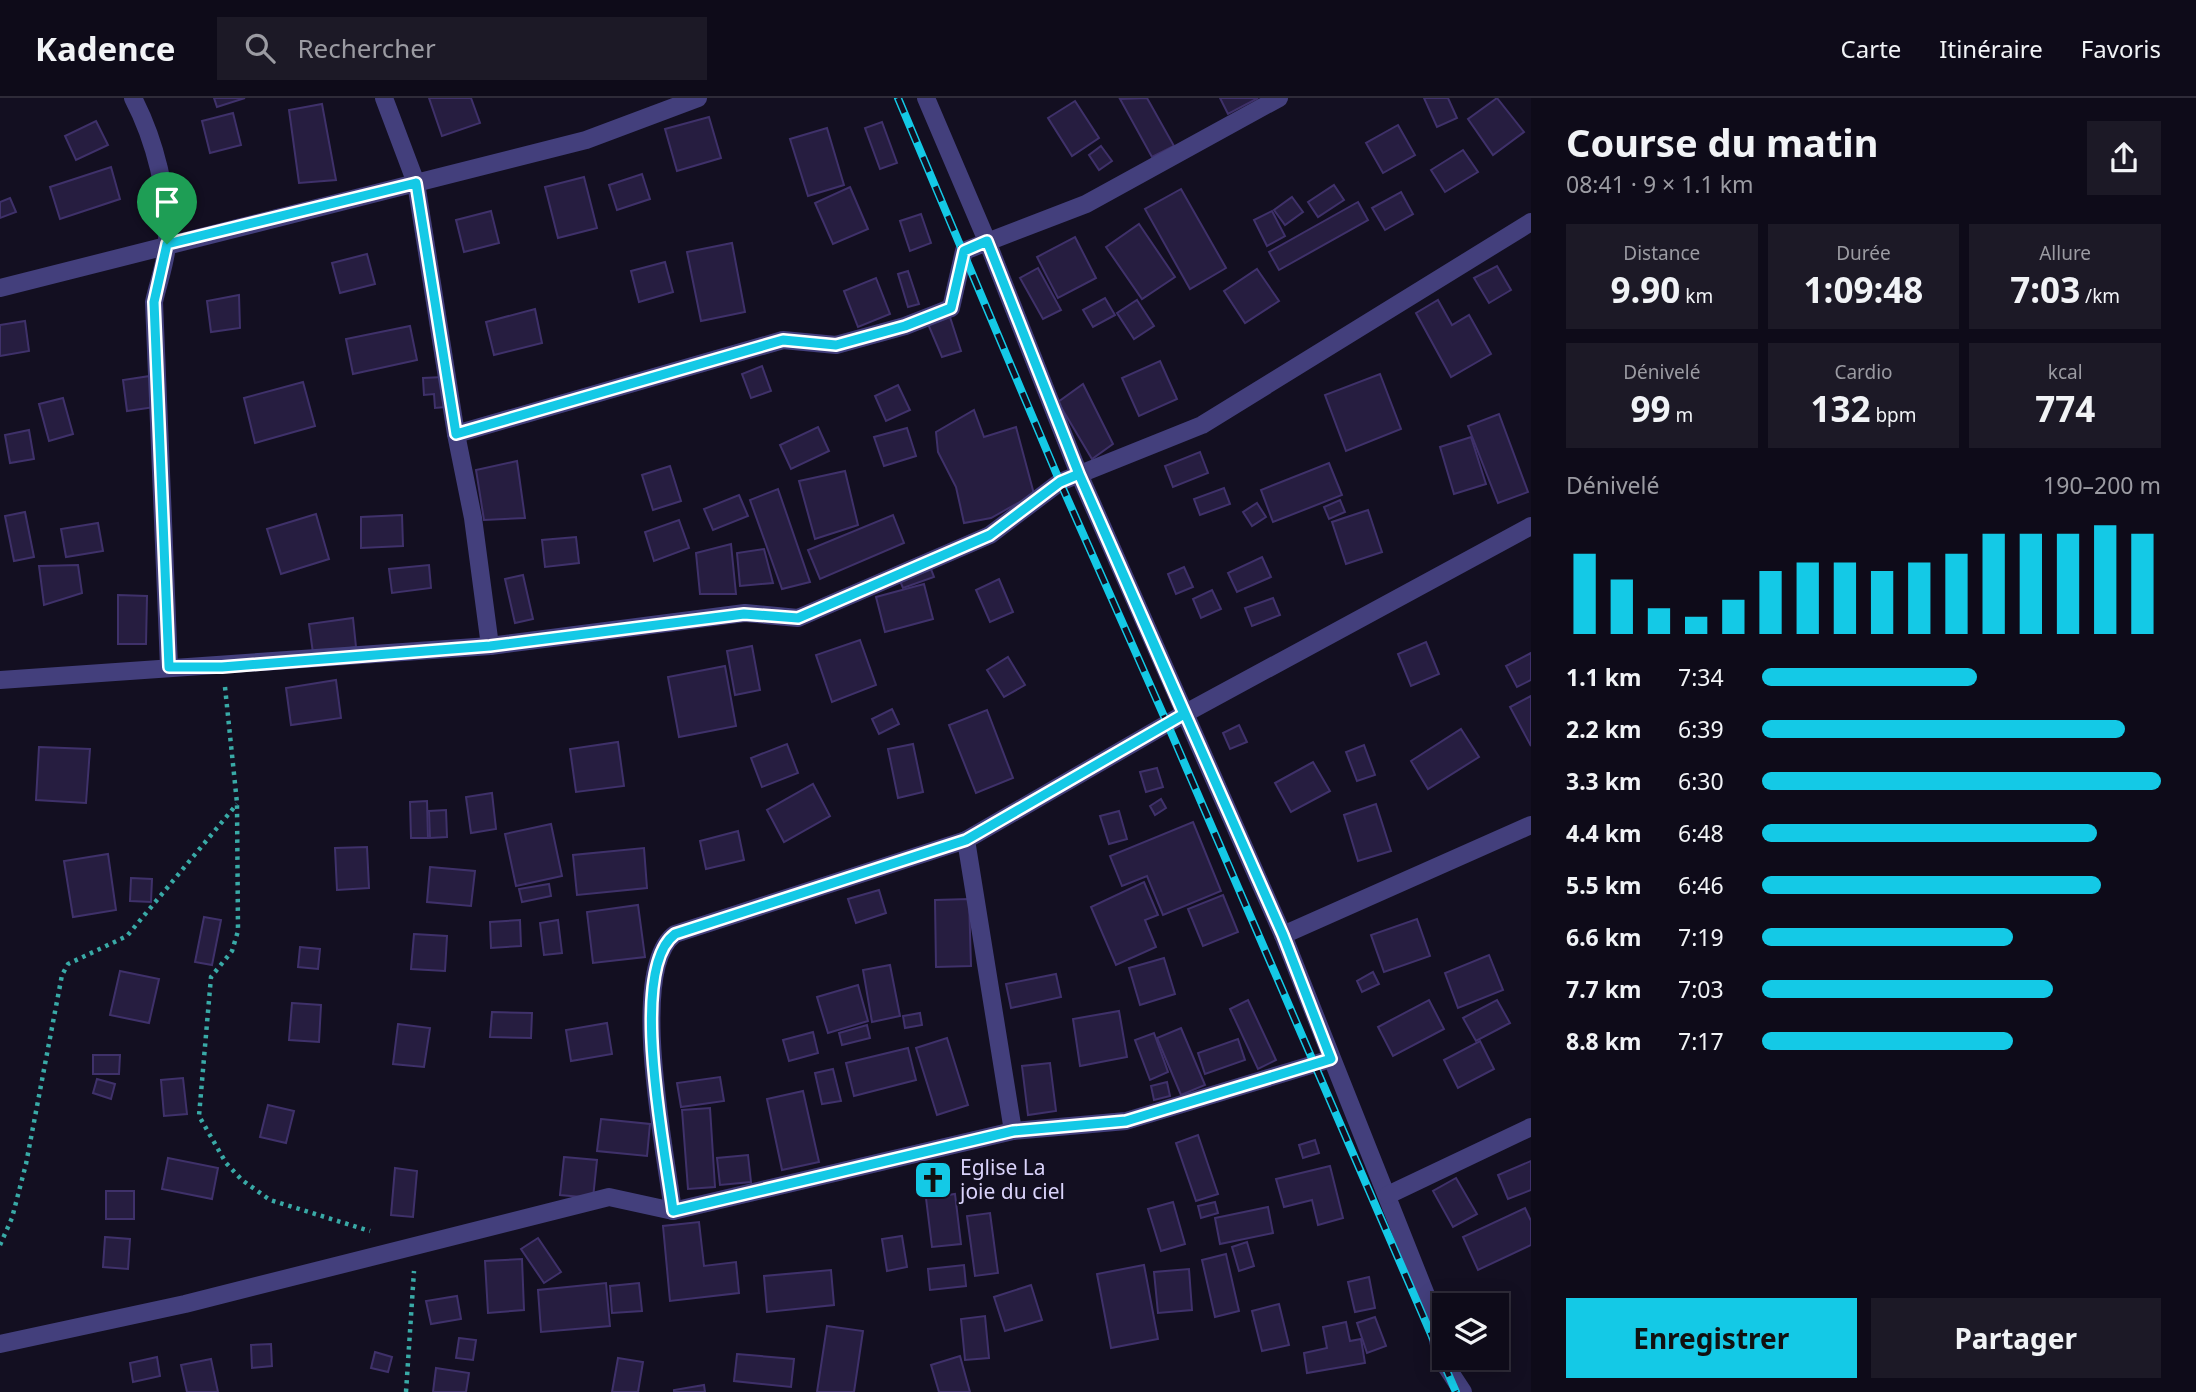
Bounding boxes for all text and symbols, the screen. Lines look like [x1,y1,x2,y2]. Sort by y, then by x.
search box [217,17,707,80]
text: Kadence [35,26,175,71]
icon: search [241,29,279,67]
text: Rechercher [297,30,436,66]
text: Carte [1841,32,1901,65]
text: Itinéraire [1939,32,2043,65]
text: Favoris [2081,32,2161,65]
text: Course du matin [1566,116,1878,168]
button: share [2087,121,2161,195]
text: 08:41 · 9 × 1.1 km [1566,168,1753,200]
pin [137,172,197,244]
icon: arrive [148,183,186,221]
text: Distance [1623,240,1700,266]
text: Durée [1836,240,1891,266]
text: Allure [2039,240,2091,266]
text: 9.90 [1610,266,1680,313]
text: 1:09:48 [1804,266,1923,313]
text: 7:03 [2010,266,2080,313]
text: km [1680,283,1713,309]
text: /km [2080,283,2120,309]
text: Dénivelé [1623,359,1700,385]
text: Cardio [1834,359,1893,385]
text: kcal [2048,359,2083,385]
text: 99 [1630,385,1670,432]
text: 132 [1810,385,1870,432]
text: 774 [2035,385,2095,432]
text: m [1670,402,1693,428]
text: bpm [1870,402,1917,428]
text: Dénivelé [1566,469,1659,501]
text: 190–200 m [2043,469,2161,501]
text: 1.1 km [1566,661,1641,693]
text: 7:34 [1678,661,1724,693]
text: 2.2 km [1566,713,1641,745]
text: 6:39 [1678,713,1724,745]
text: 3.3 km [1566,765,1641,797]
text: 6:30 [1678,765,1724,797]
text: 4.4 km [1566,817,1641,849]
text: 6:48 [1678,817,1724,849]
text: 5.5 km [1566,869,1641,901]
text: 6:46 [1678,869,1724,901]
text: 6.6 km [1566,921,1641,953]
text: 7:19 [1678,921,1724,953]
text: 7.7 km [1566,973,1641,1005]
text: 7:03 [1678,973,1724,1005]
text: 8.8 km [1566,1025,1641,1057]
text: 7:17 [1678,1025,1724,1057]
place label: Eglise La joie du ciel [958,1153,1065,1205]
church icon: Eglise La joie du ciel [912,1159,954,1201]
map controls [1432,1293,1509,1370]
button: layers [1432,1293,1509,1370]
button: Enregistrer [1566,1298,1857,1378]
button: Partager [1871,1298,2161,1378]

